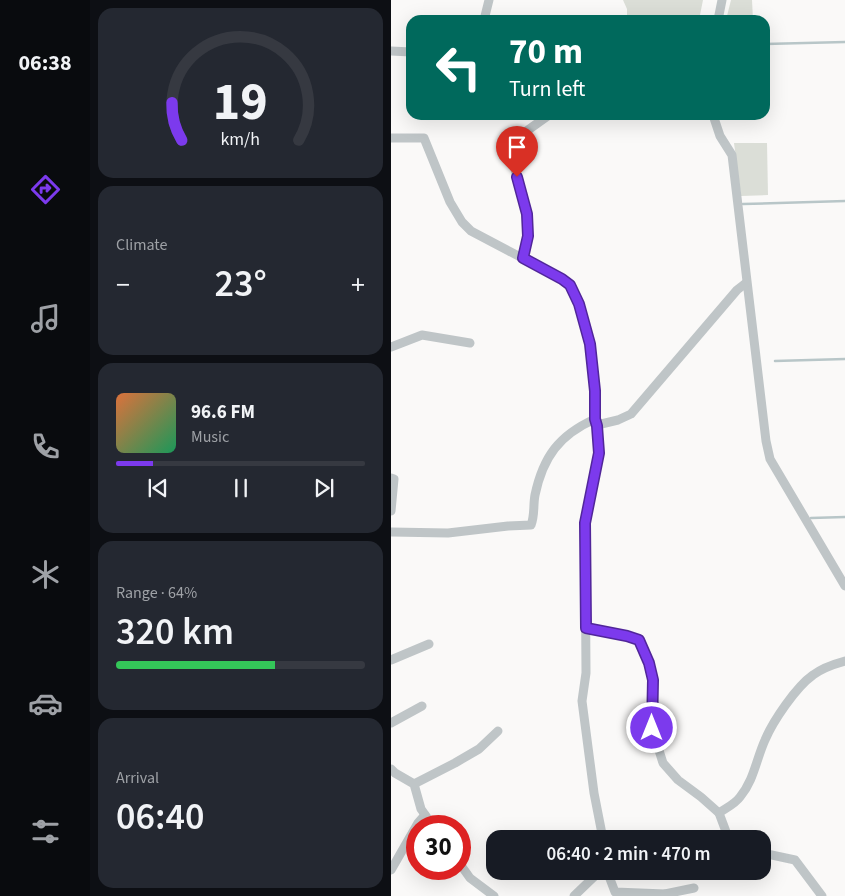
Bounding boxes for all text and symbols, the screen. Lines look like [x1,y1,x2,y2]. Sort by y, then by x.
text: 70 m [509,27,583,77]
icon: left [426,35,491,100]
text: 06:38 [18,47,72,79]
text: 19 [213,66,268,140]
text: Turn left [509,73,585,105]
pin [496,126,538,177]
text: km/h [221,127,260,152]
icon: arrive [503,133,531,161]
icon: directions [28,172,63,207]
text: Climate [116,234,167,256]
text: 23° [214,257,267,311]
text: − [116,265,130,305]
text: + [351,265,365,305]
icon: music [28,301,63,336]
text: 96.6 FM [191,399,255,426]
text: Music [191,426,229,448]
icon: phone [28,429,63,464]
icon: previous [144,474,172,502]
icon: pause [227,474,255,502]
icon: next [310,474,338,502]
icon: climate [28,557,63,592]
text: Range · 64% [116,582,197,604]
text: 320 km [116,605,234,659]
icon: car [28,686,63,721]
position arrow [625,701,677,753]
text: Arrival [116,767,159,789]
text: 06:40 [116,790,204,844]
icon: filters [28,814,63,849]
speed limit sign: 30 [406,815,471,880]
text: 06:40 · 2 min · 470 m [546,841,711,868]

